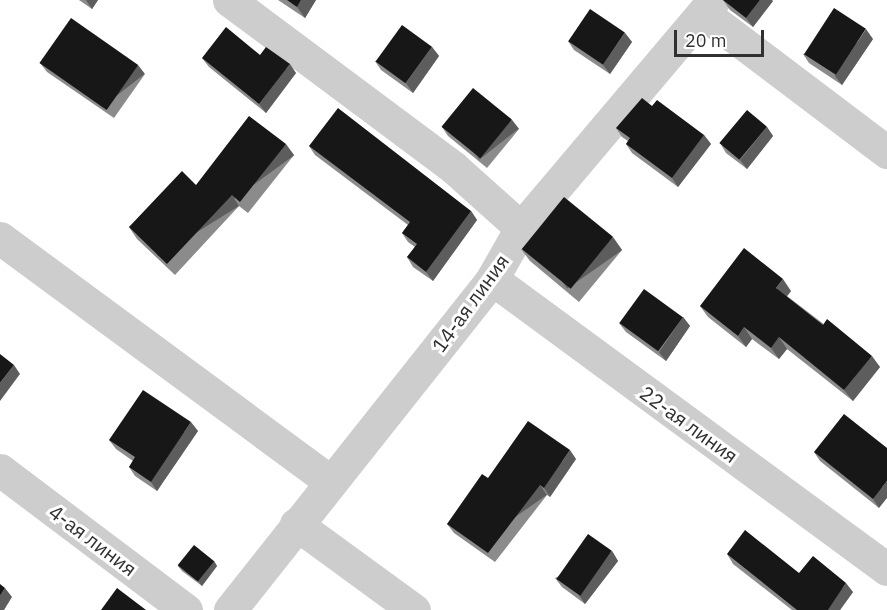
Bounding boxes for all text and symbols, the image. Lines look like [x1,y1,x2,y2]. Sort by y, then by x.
scale bar [677,18,767,56]
text: 20 m [685,29,727,52]
street label: 14-ая линия [426,249,514,357]
street label: 22-ая линия [635,380,743,468]
street label: 4-ая линия [45,499,141,581]

